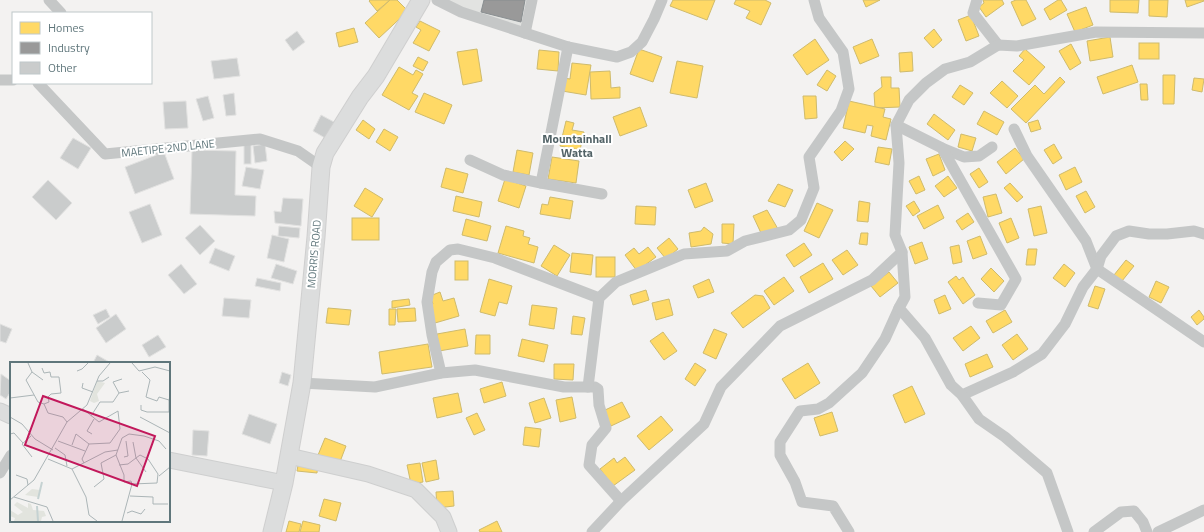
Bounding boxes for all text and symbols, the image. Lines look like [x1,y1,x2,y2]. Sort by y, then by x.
legend [12,12,152,84]
text: Homes [48,18,84,37]
text: Industry [48,38,90,57]
text: Other [48,58,77,77]
district label: Mountainhall Watta [542,129,612,162]
street label: MAETIPE 2ND LANE [120,135,216,161]
street label: MORRIS ROAD [303,219,325,289]
inset map [10,362,170,522]

